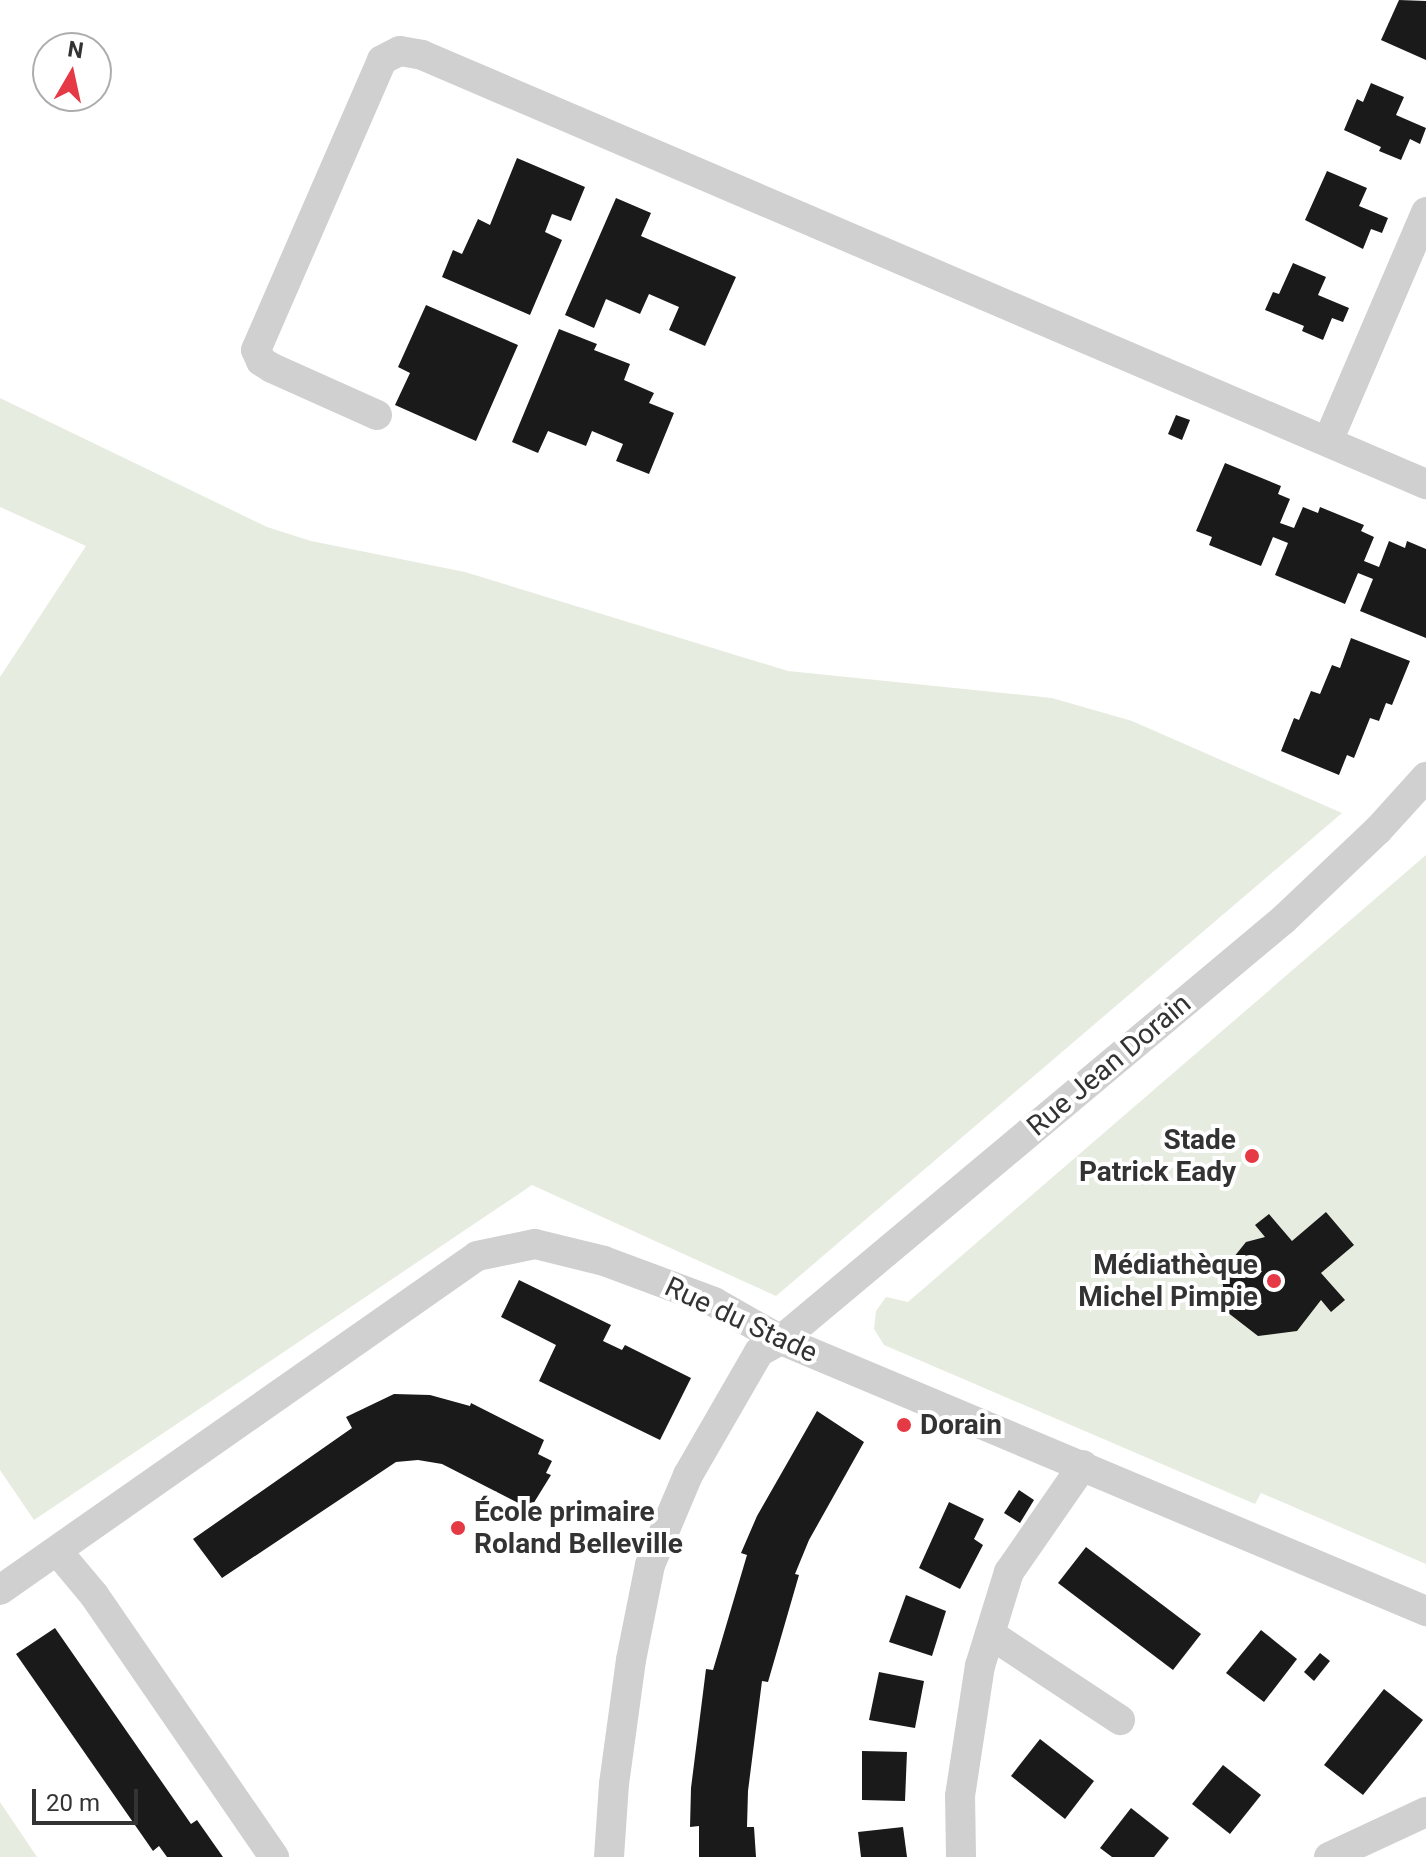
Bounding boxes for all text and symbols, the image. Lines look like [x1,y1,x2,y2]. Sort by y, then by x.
north arrow [32,32,112,112]
text: N [66,36,85,63]
street label: Rue Jean Dorain [1020,987,1198,1143]
place label: Stade Patrick Eady [1079,1123,1236,1189]
marker: Stade Patrick Eady [1243,1147,1261,1165]
place label: Médiathèque Michel Pimpie [1078,1248,1258,1314]
street label: Rue du Stade [659,1270,823,1370]
marker: Médiathèque Michel Pimpie [1265,1272,1283,1290]
place label: Dorain [920,1408,1002,1442]
marker: Dorain [895,1416,913,1434]
place label: École primaire Roland Belleville [474,1495,683,1561]
marker: École primaire Roland Belleville [449,1519,467,1537]
scale bar [36,1773,142,1823]
text: 20 m [46,1789,100,1817]

